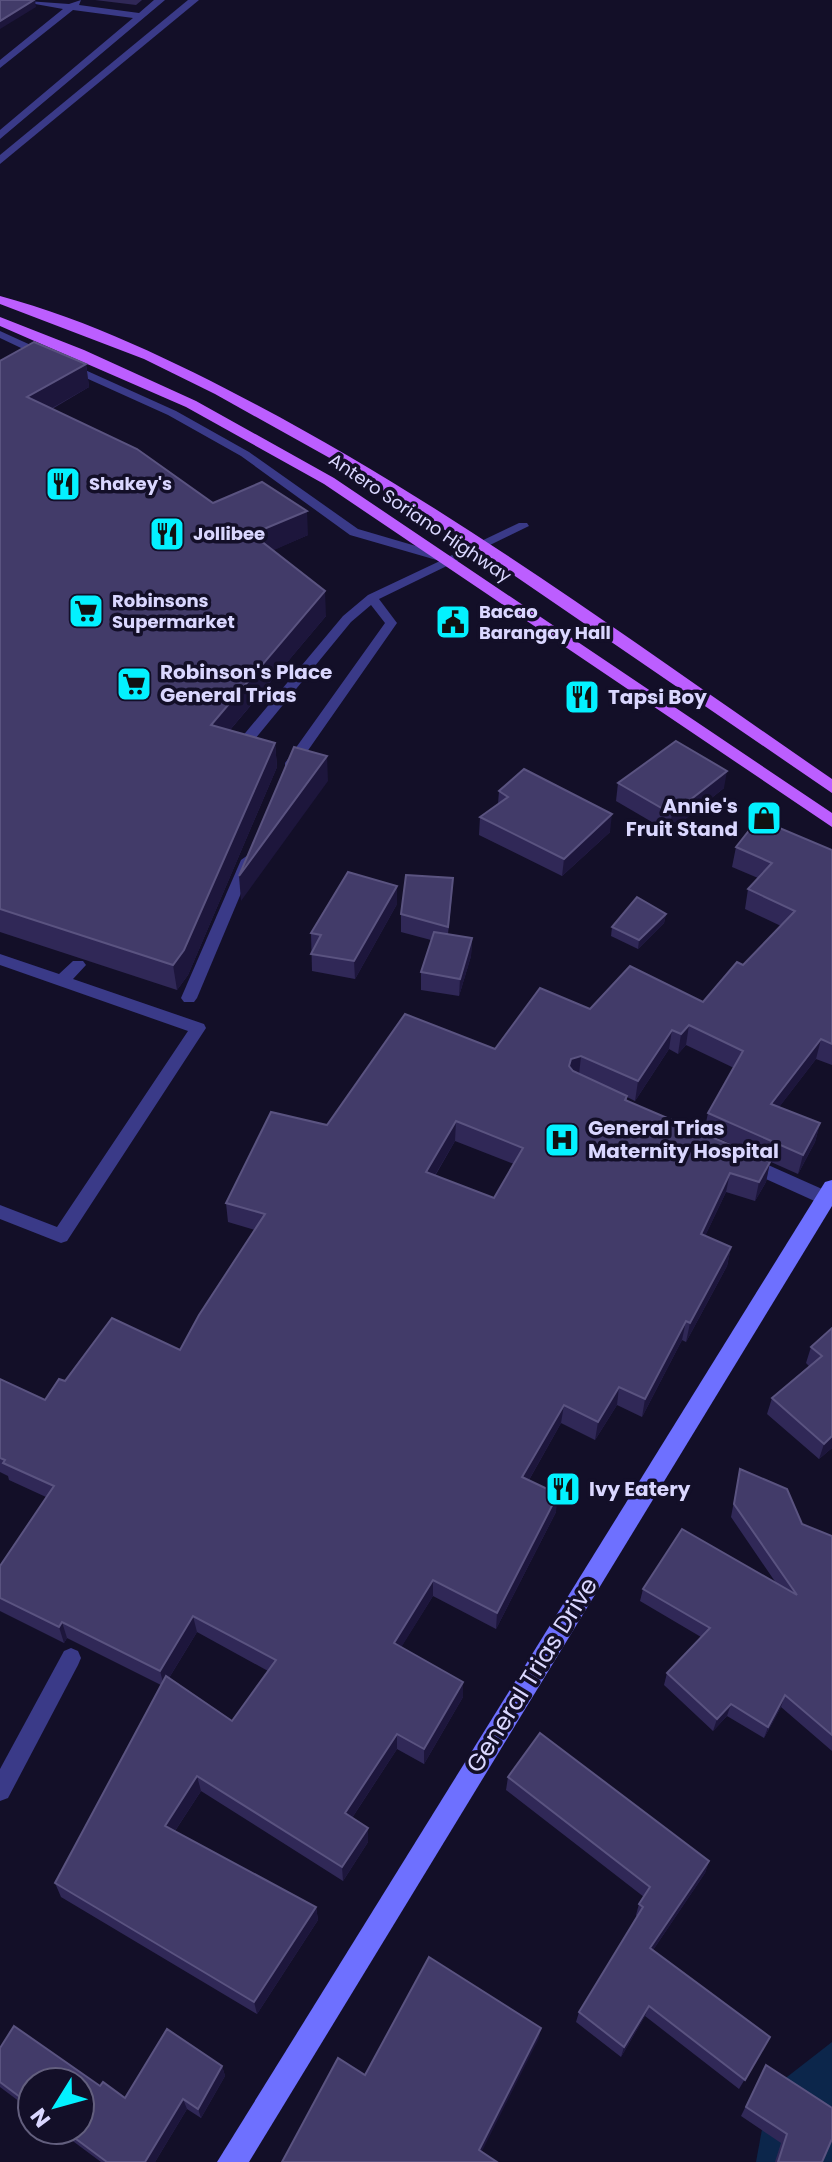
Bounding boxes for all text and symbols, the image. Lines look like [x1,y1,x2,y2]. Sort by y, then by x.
street label: Antero Soriano Highway [324,447,517,588]
restaurant icon: Shakey's [44,465,82,503]
place label: Shakey's [89,471,172,496]
restaurant icon: Jollibee [148,515,186,553]
place label: Jollibee [193,521,265,546]
place label: Robinsons Supermarket [112,588,235,634]
supermarket icon: Robinsons Supermarket [67,592,105,630]
place label: Bacao Barangay Hall [479,599,611,645]
public building icon: Bacao Barangay Hall [434,603,472,641]
place label: Robinson's Place General Trias [160,658,332,709]
supermarket icon: Robinson's Place General Trias [115,665,153,703]
restaurant icon: Tapsi Boy [563,678,601,716]
place label: Tapsi Boy [608,683,707,711]
place label: Annie's Fruit Stand [626,792,738,843]
shop icon: Annie's Fruit Stand [745,799,783,837]
place label: General Trias Maternity Hospital [588,1114,779,1165]
hospital icon: General Trias Maternity Hospital [543,1121,581,1159]
restaurant icon: Ivy Eatery [544,1470,582,1508]
place label: Ivy Eatery [589,1475,691,1503]
street label: General Trias Drive [458,1571,605,1779]
north arrow [16,2066,96,2146]
text: N [23,2102,58,2134]

